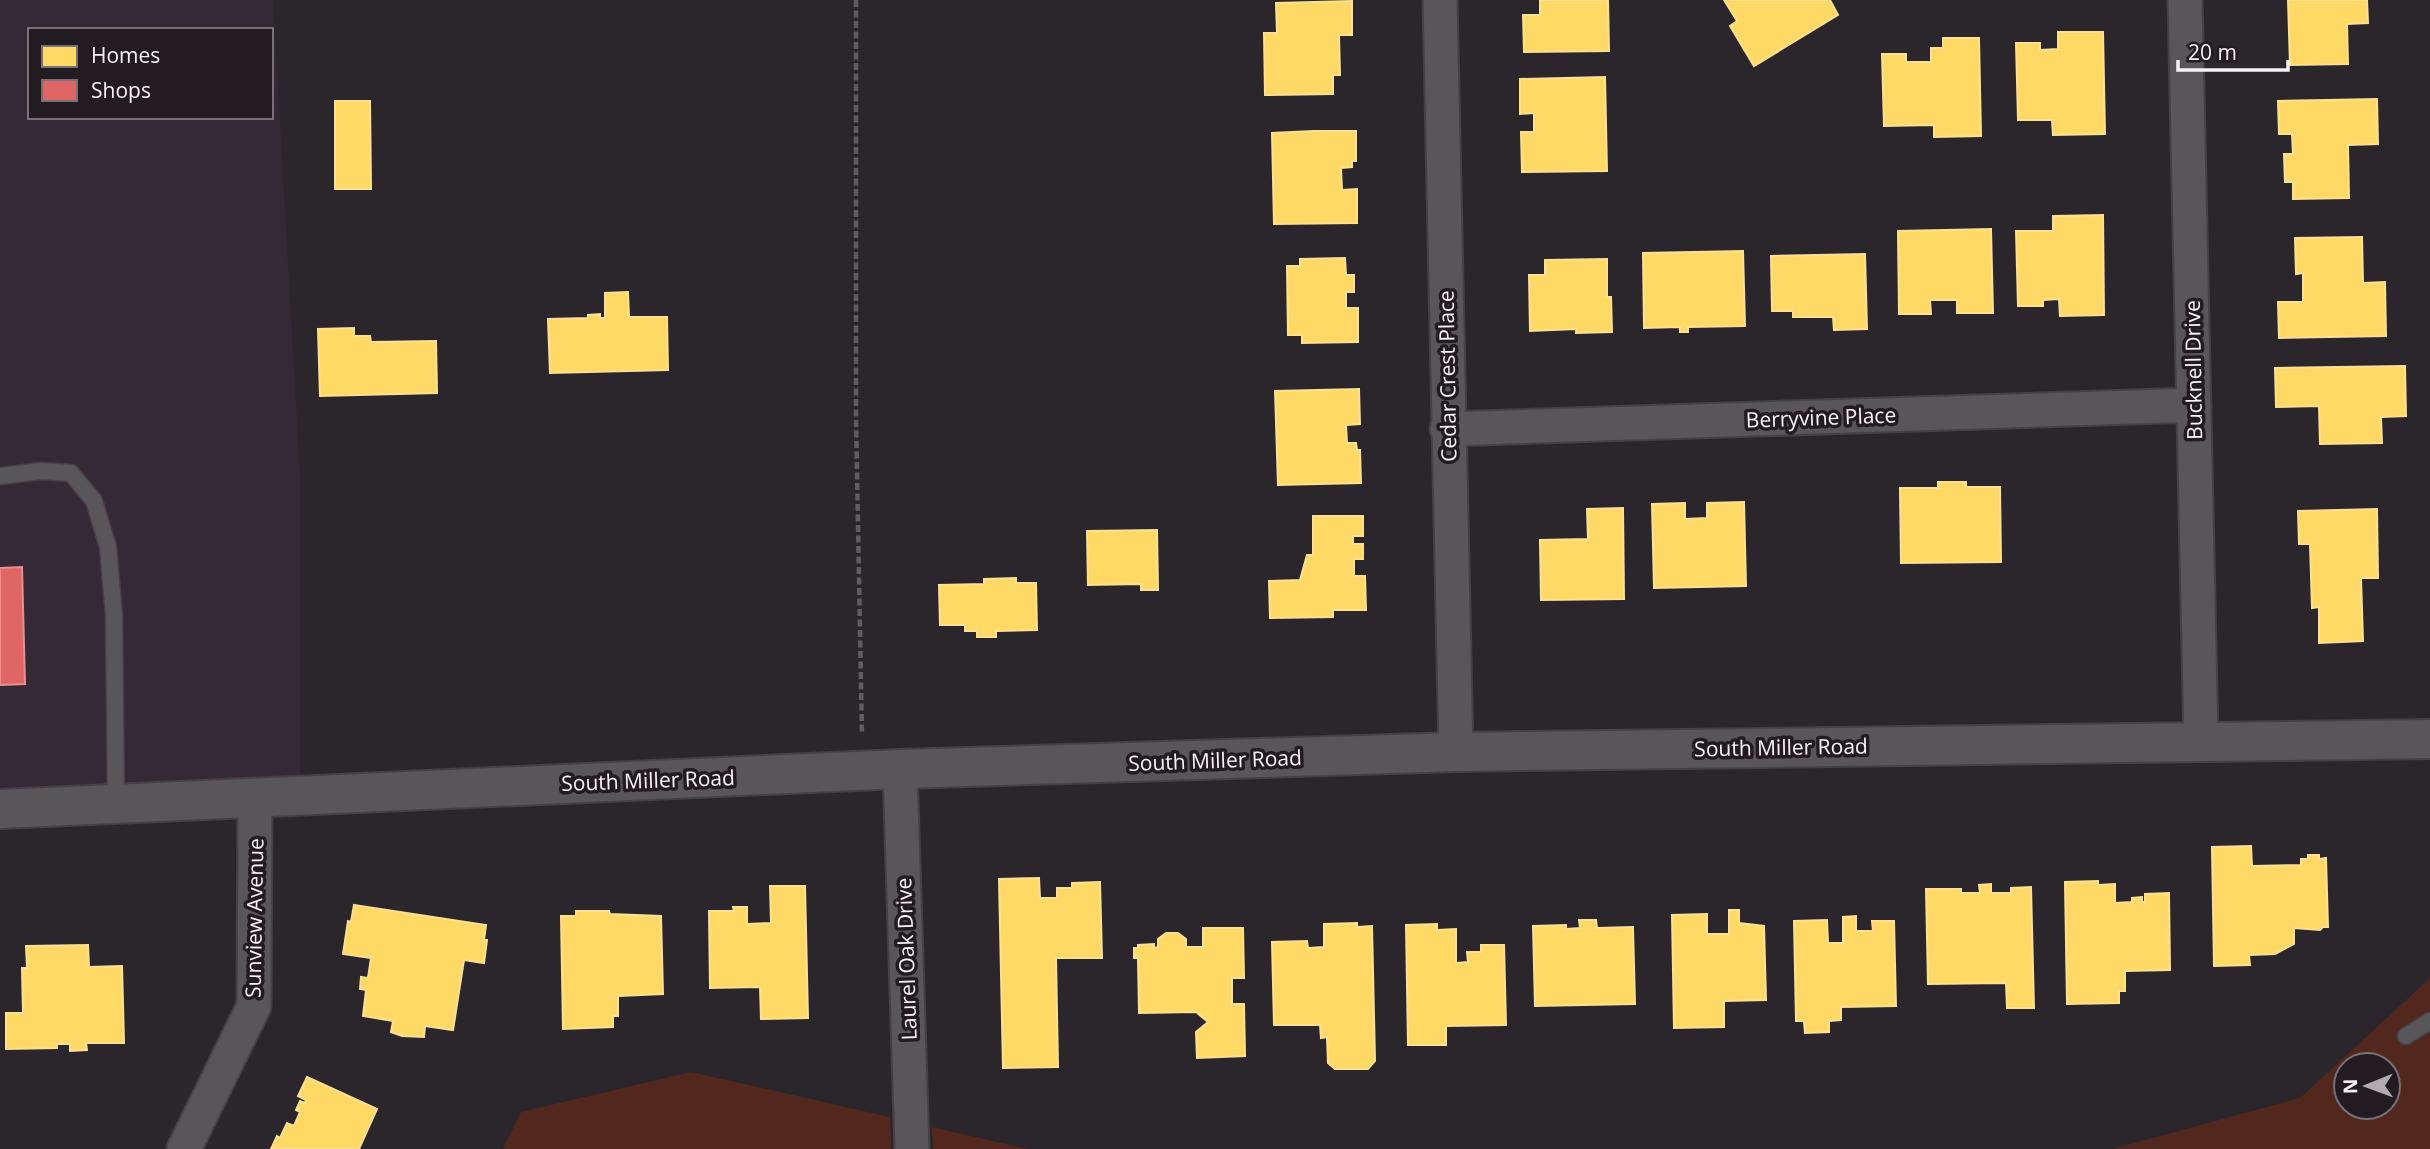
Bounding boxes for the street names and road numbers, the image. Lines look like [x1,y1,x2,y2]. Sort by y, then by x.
street label: Cedar Crest Place [1432,290,1462,462]
street label: Bucknell Drive [2178,300,2208,440]
street label: Berryvine Place [1745,400,1897,434]
street label: South Miller Road [1694,731,1868,763]
street label: South Miller Road [1128,743,1302,777]
street label: South Miller Road [561,763,735,797]
street label: Sunview Avenue [239,838,269,998]
street label: Laurel Oak Drive [889,877,923,1041]

